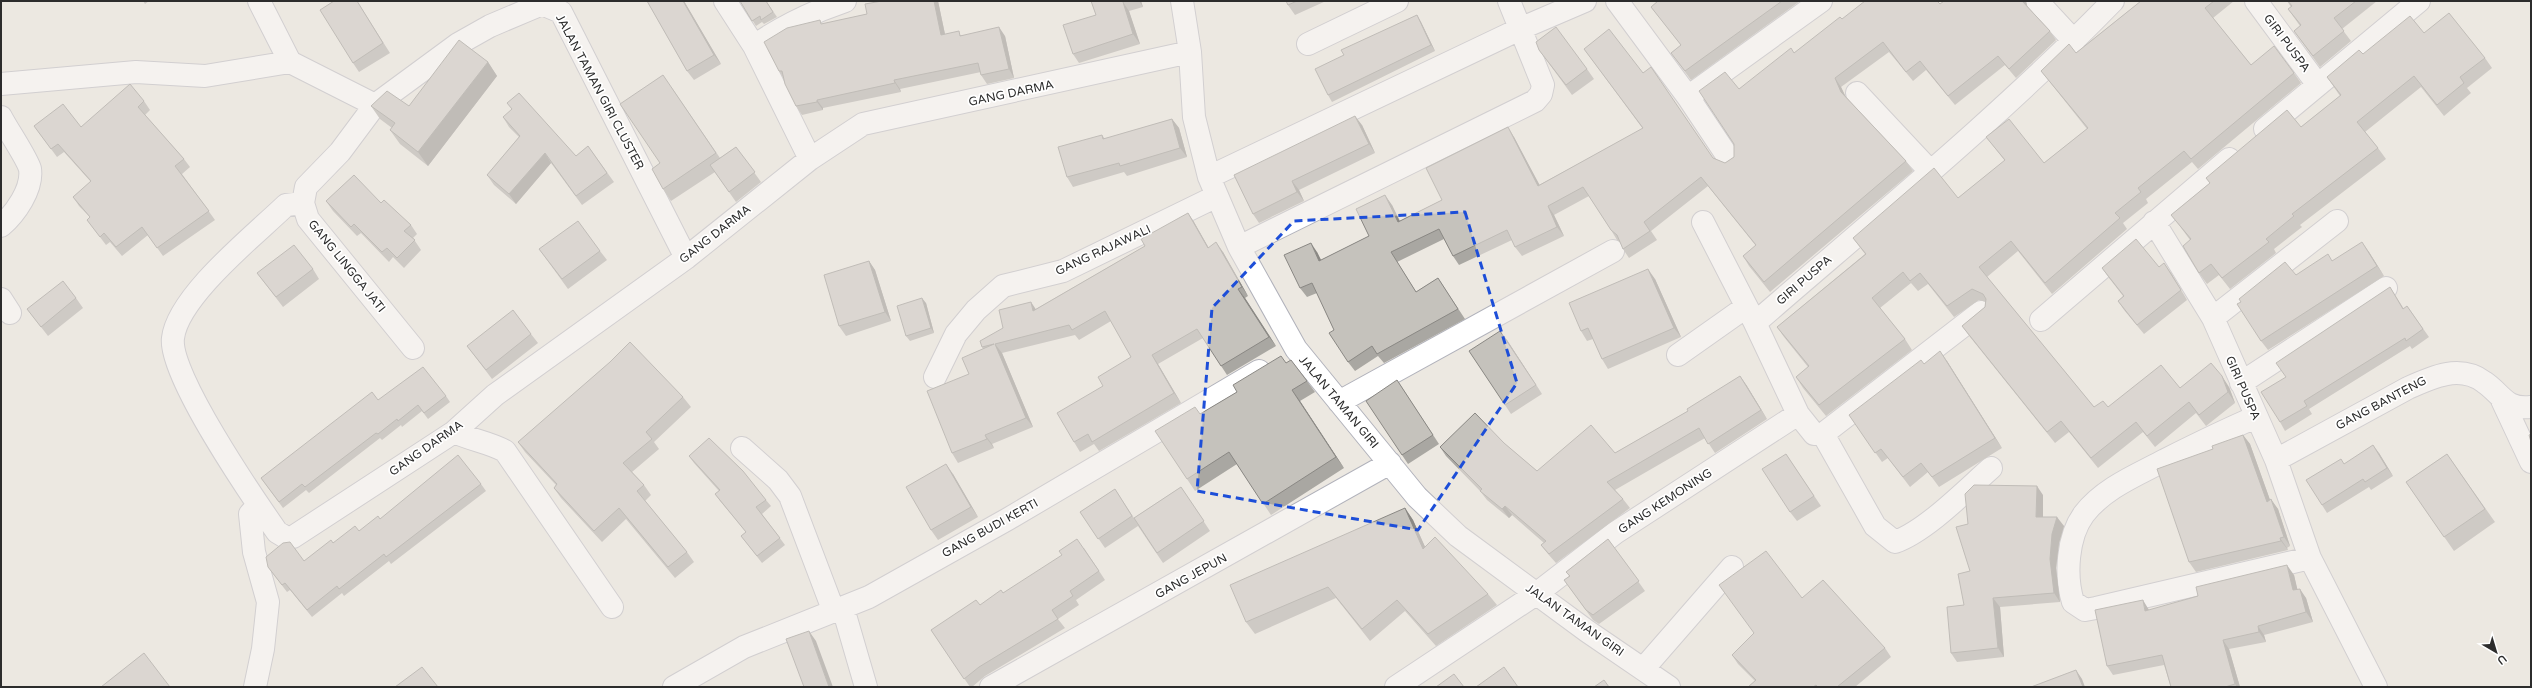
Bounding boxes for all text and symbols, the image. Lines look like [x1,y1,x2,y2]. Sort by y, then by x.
street label: GIRI PUSPA [2261,11,2313,75]
street label: JALAN TAMAN GIRI CLUSTER [553,12,647,172]
street label: GANG DARMA [967,77,1055,109]
street label: GANG DARMA [677,202,754,266]
street label: GANG LINGGA JATI [305,217,389,315]
street label: GANG RAJAWALI [1053,222,1153,278]
street label: GIRI PUSPA [1774,252,1835,308]
street label: JALAN TAMAN GIRI [1296,353,1382,451]
street label: GIRI PUSPA [2223,354,2263,422]
street label: GANG BANTENG [2333,373,2429,433]
street label: GANG DARMA [386,417,466,479]
street label: GANG KEMONING [1616,466,1714,536]
street label: GANG BUDI KERTI [939,496,1041,560]
street label: GANG JEPUN [1153,551,1229,601]
street label: JALAN TAMAN GIRI [1523,581,1627,659]
north arrow [2476,632,2516,672]
text: U [2495,652,2509,667]

